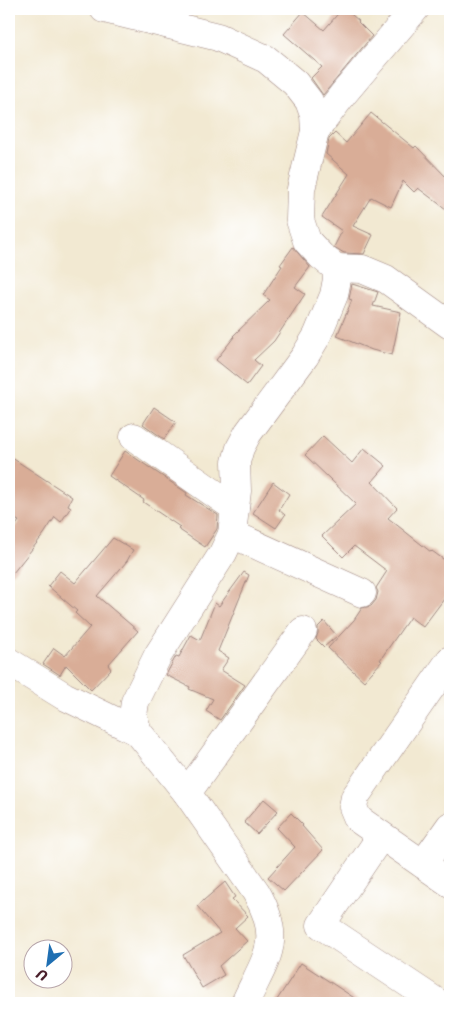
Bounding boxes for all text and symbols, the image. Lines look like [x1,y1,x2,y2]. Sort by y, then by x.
north arrow [22,940,72,990]
text: U [31,961,52,988]

